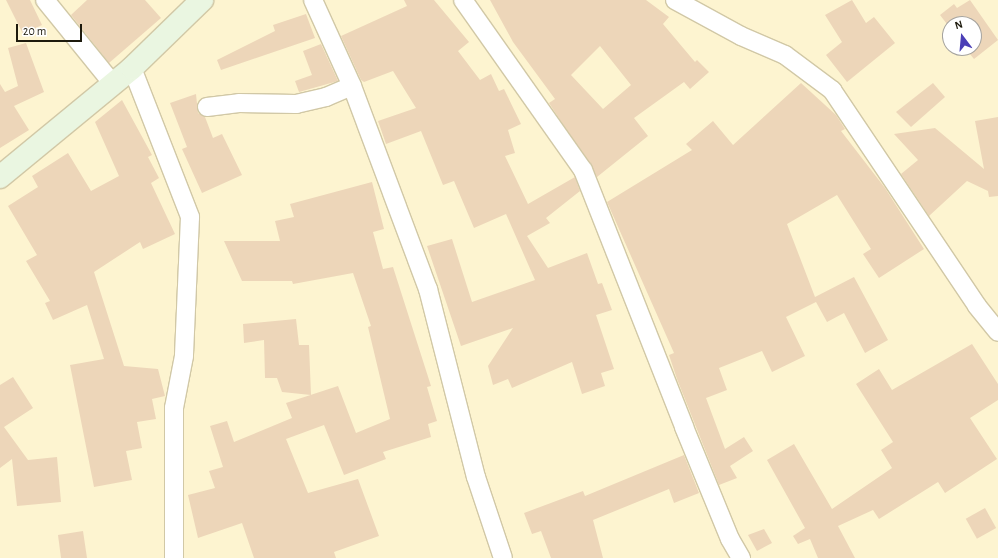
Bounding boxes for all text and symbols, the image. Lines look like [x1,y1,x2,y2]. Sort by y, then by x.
scale bar [18,16,84,42]
north arrow [942,16,982,56]
text: N [954,19,964,31]
text: 20 m [23,25,46,37]

